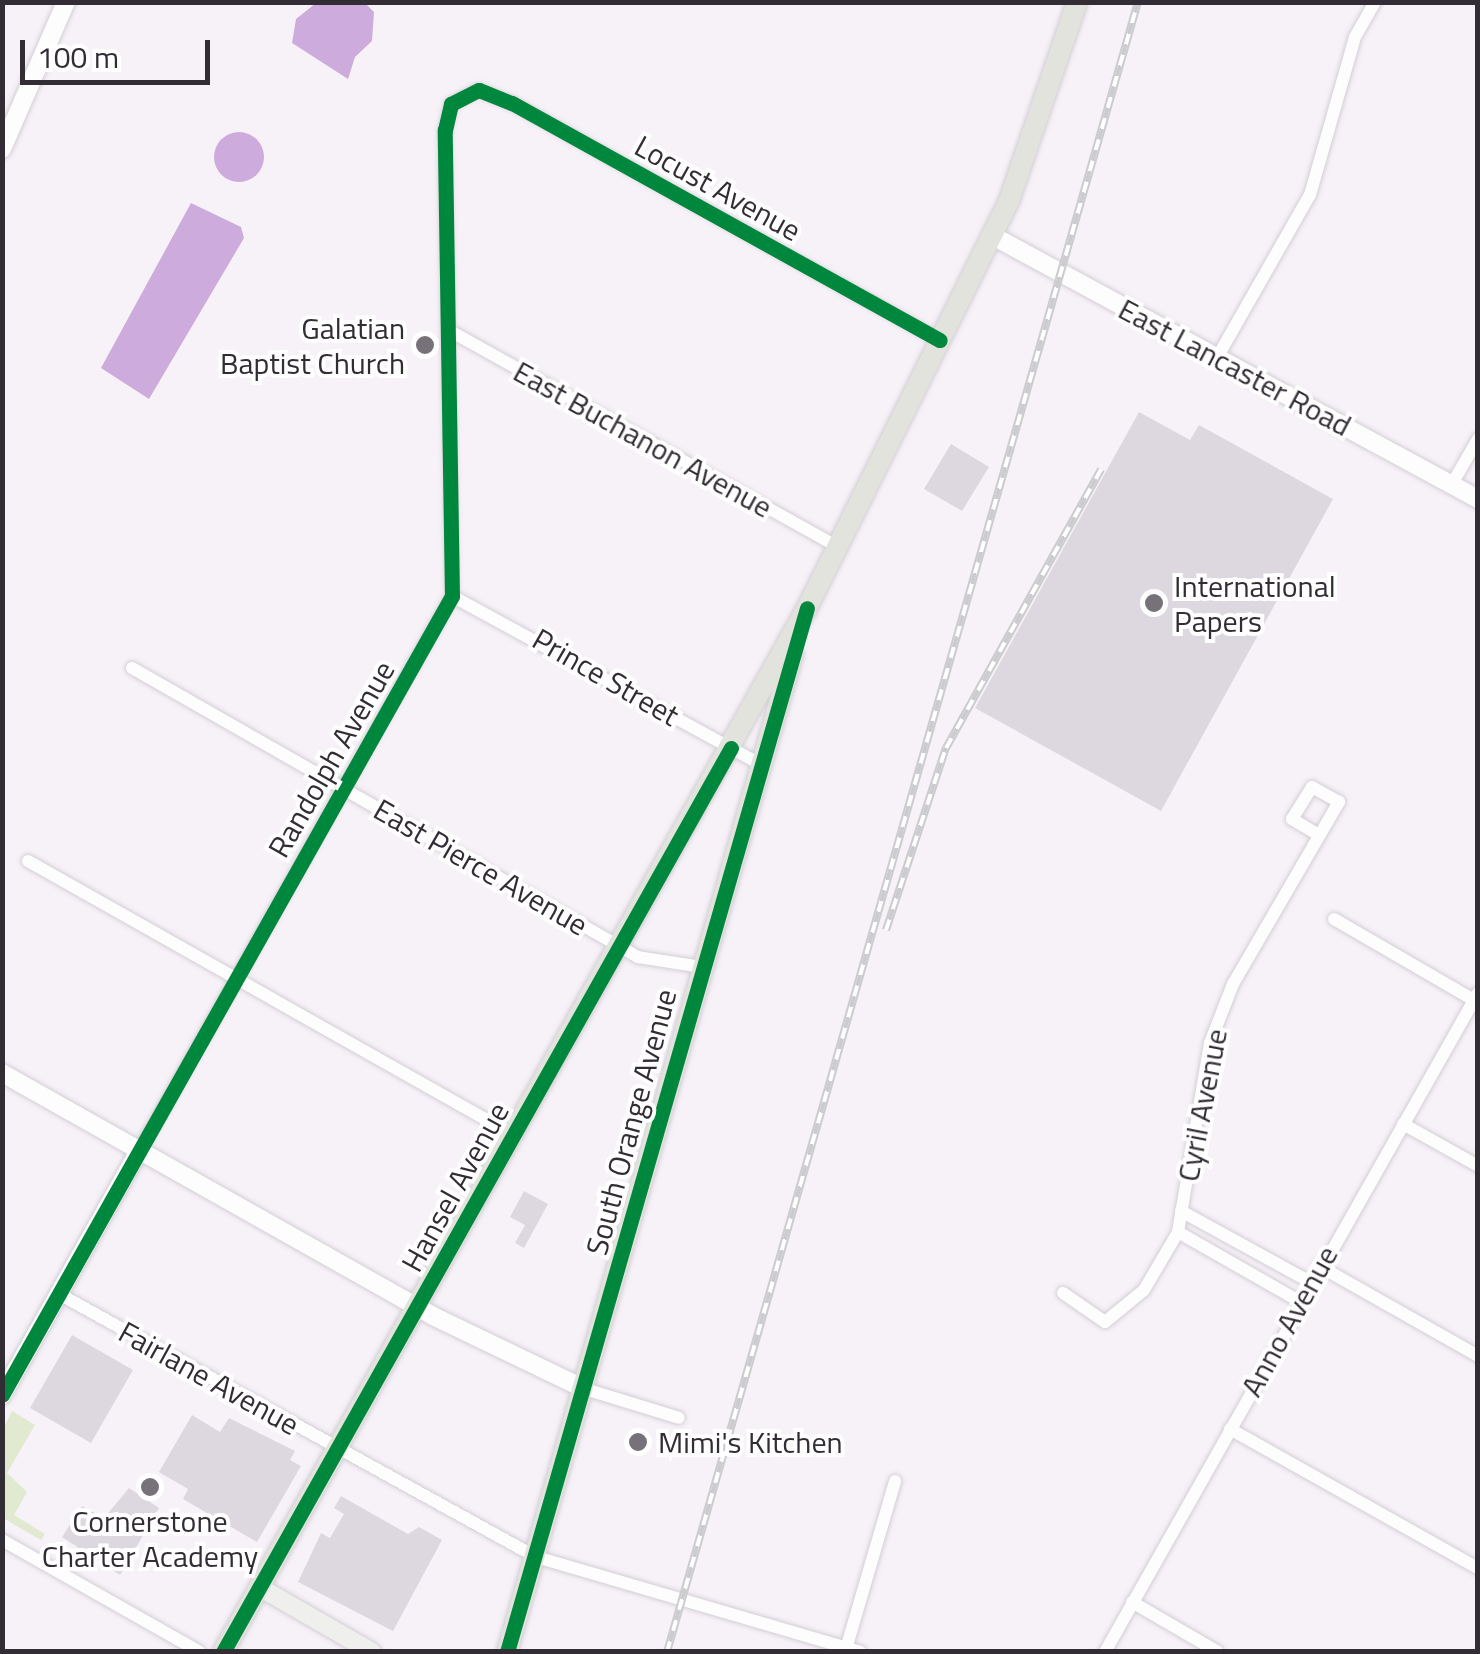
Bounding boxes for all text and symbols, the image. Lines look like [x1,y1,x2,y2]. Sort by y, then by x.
scale bar [25,20,215,82]
text: 100 m [37,34,119,80]
street label: Locust Avenue [629,128,807,248]
street label: East Lancaster Road [1113,291,1357,443]
place label: Galatian Baptist Church [220,310,405,380]
marker: Galatian Baptist Church [414,334,436,356]
street label: East Buchanon Avenue [508,353,778,525]
place label: International Papers [1174,568,1336,638]
marker: International Papers [1143,592,1165,614]
street label: Prince Street [526,621,686,733]
street label: Randolph Avenue [260,654,402,864]
street label: East Pierce Avenue [368,791,594,943]
street label: South Orange Avenue [578,985,684,1259]
street label: Cyril Avenue [1170,1026,1234,1184]
street label: Hansel Avenue [394,1096,516,1278]
street label: Anno Avenue [1233,1240,1345,1402]
street label: Fairlane Avenue [113,1314,305,1442]
place label: Mimi's Kitchen [658,1424,843,1460]
marker: Mimi's Kitchen [627,1431,649,1453]
marker: Cornerstone Charter Academy [139,1476,161,1498]
place label: Cornerstone Charter Academy [42,1503,258,1574]

